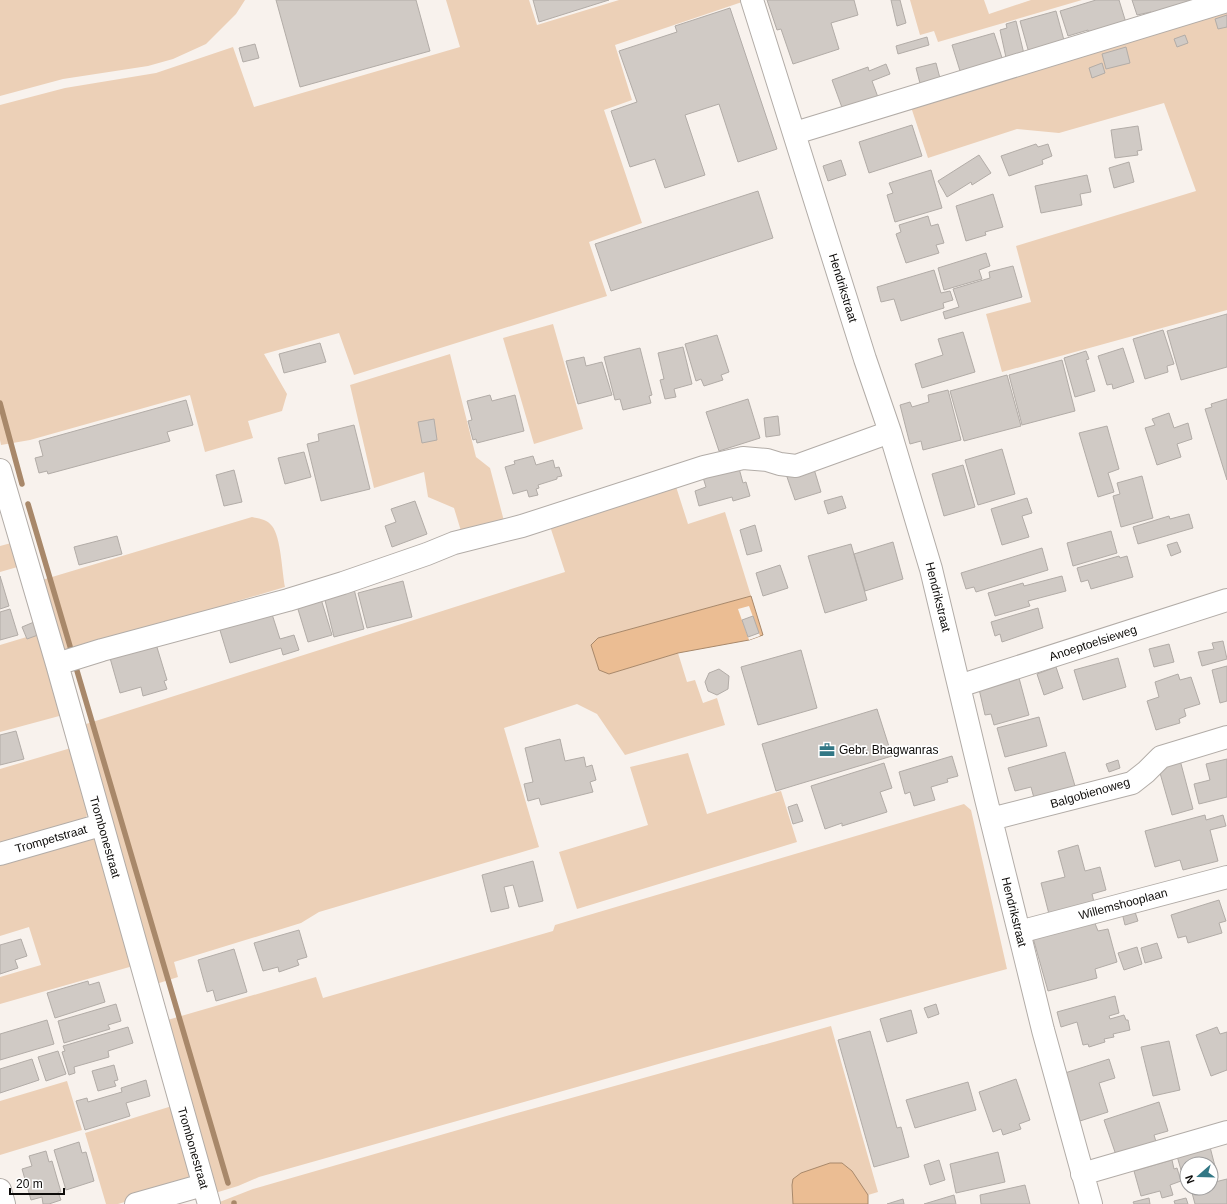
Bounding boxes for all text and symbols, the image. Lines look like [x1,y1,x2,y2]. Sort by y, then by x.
street label: Hendrikstraat [826,252,860,325]
street label: Hendrikstraat [923,561,954,634]
street label: Anoeptoelsieweg [1047,622,1139,664]
office icon: Gebr. Bhagwanras [818,741,836,759]
place label: Gebr. Bhagwanras [839,743,938,757]
street label: Balgobienoweg [1049,775,1131,811]
street label: Trombonestraat [87,795,124,880]
street label: Trompetstraat [13,822,89,856]
street label: Hendrikstraat [999,876,1030,949]
street label: Willemshooplaan [1077,885,1169,923]
street label: Trombonestraat [175,1106,212,1191]
north arrow [1179,1156,1219,1196]
scale bar [10,1170,64,1196]
text: N [1183,1174,1197,1185]
text: 20 m [16,1177,43,1191]

